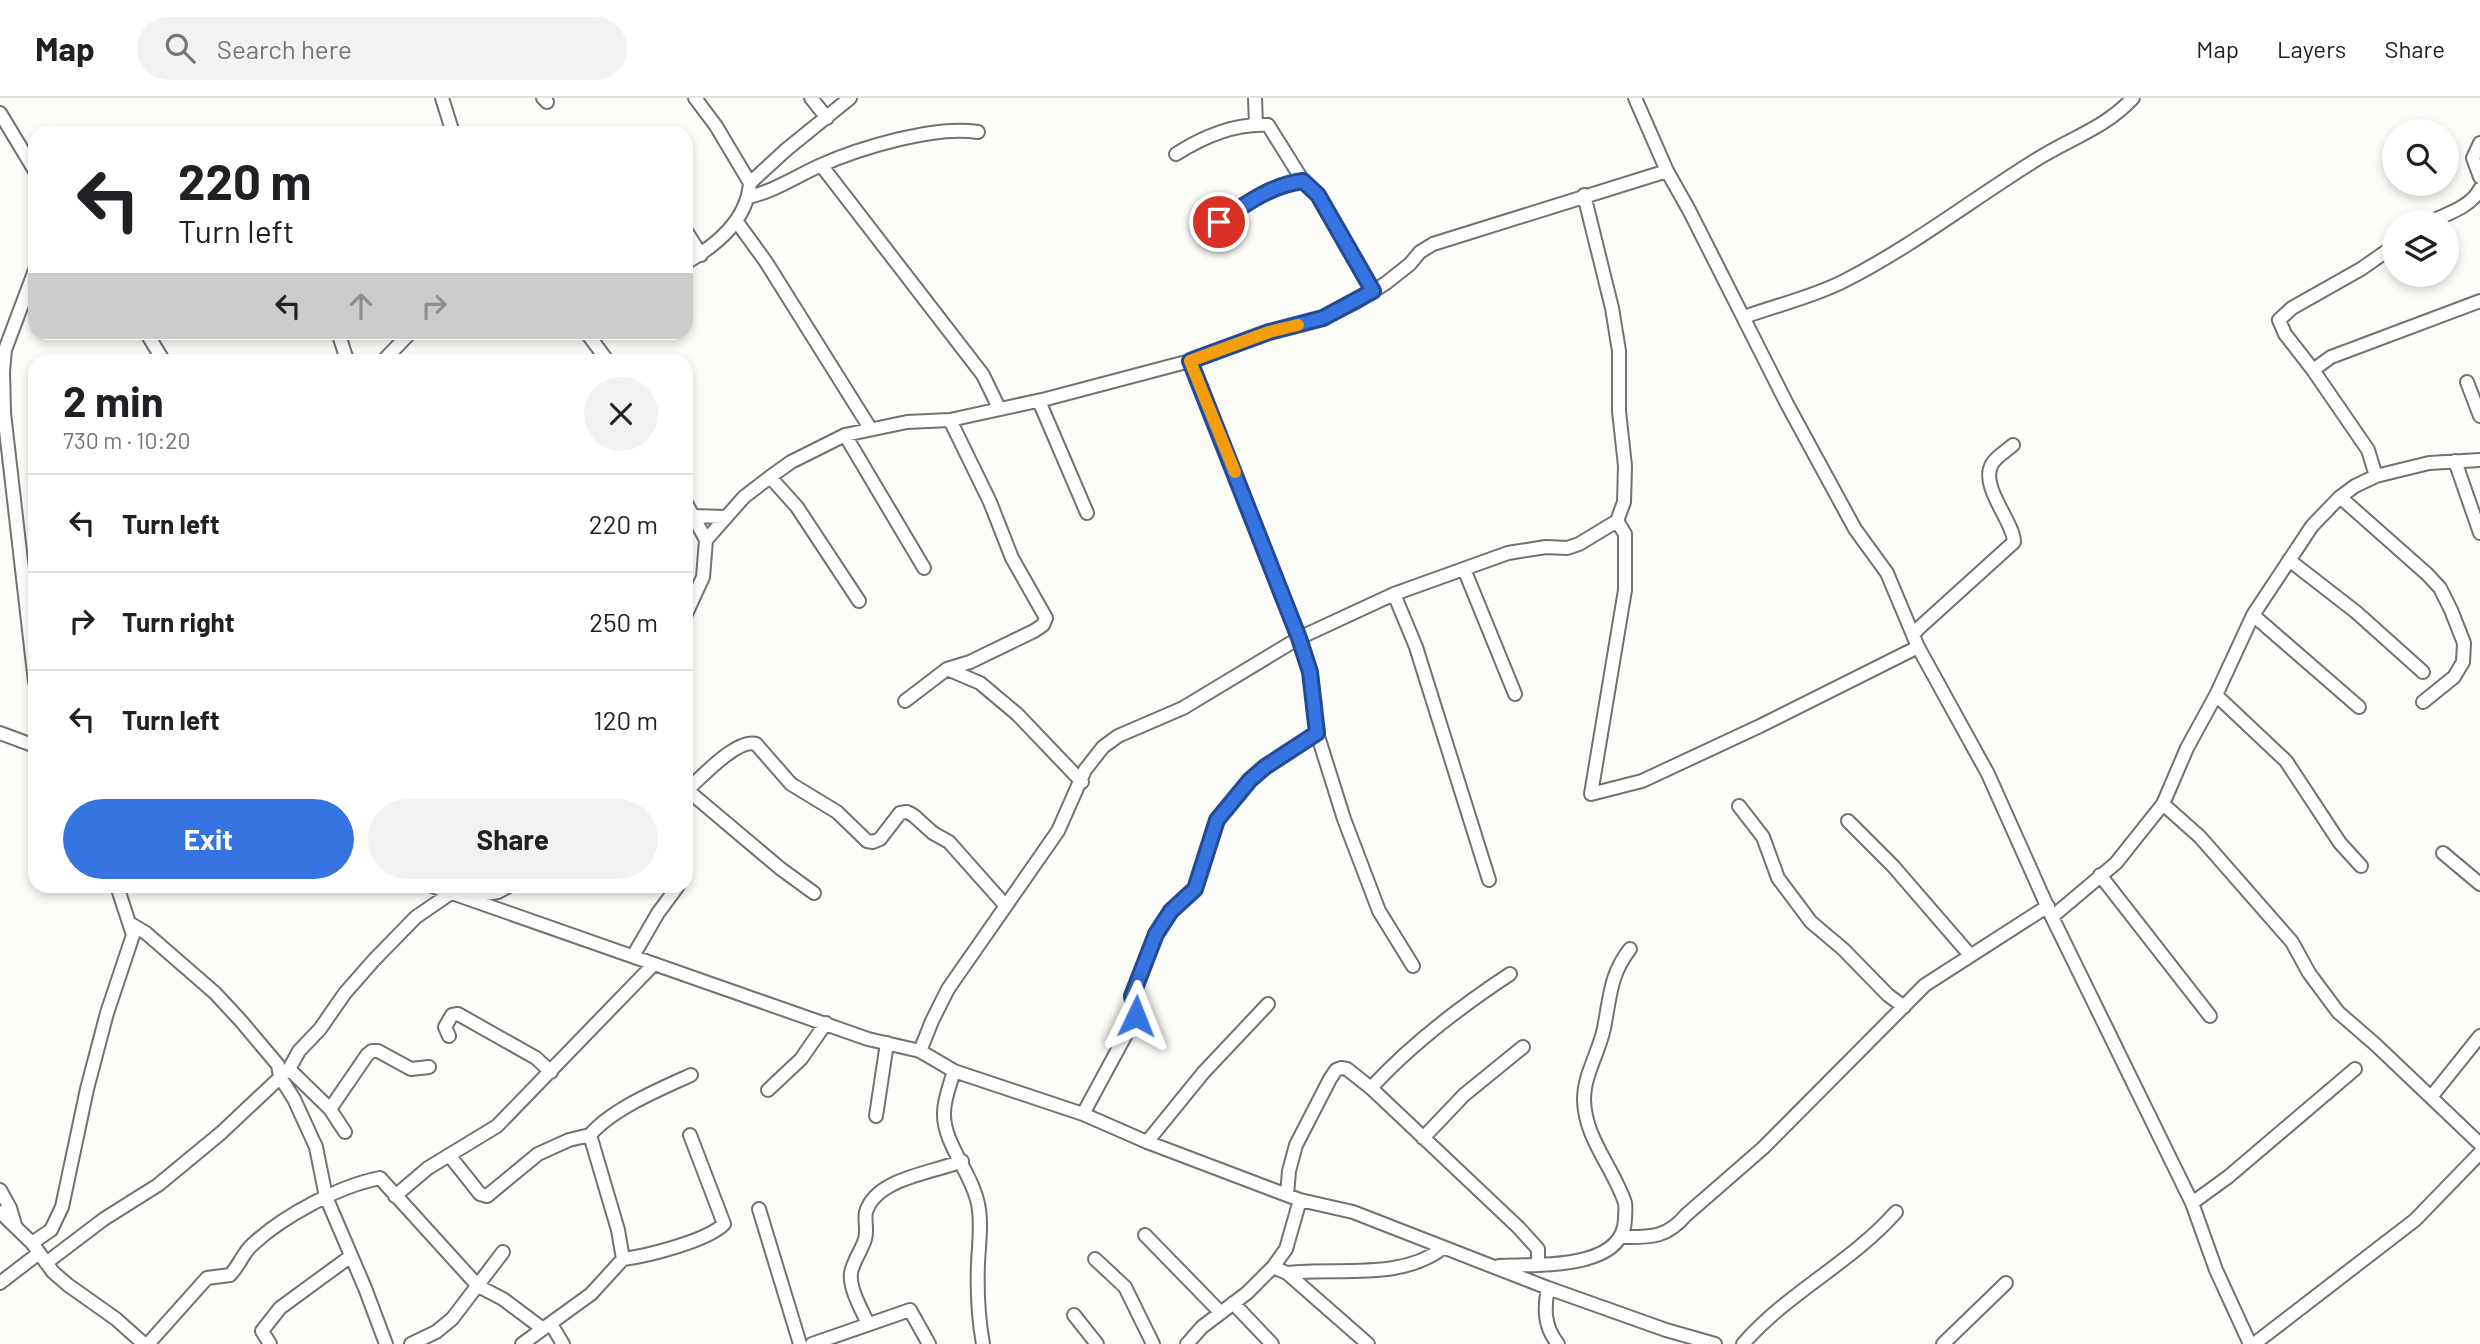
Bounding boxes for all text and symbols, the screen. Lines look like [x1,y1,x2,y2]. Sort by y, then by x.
search box [137,17,627,80]
text: Map [35,28,95,68]
icon: search [161,29,199,67]
text: Search here [217,33,352,64]
text: Map [2196,34,2239,63]
text: Layers [2277,34,2346,63]
text: Share [2384,34,2445,63]
map controls [2382,119,2459,287]
button: search [2382,119,2459,196]
text: 220 m [178,151,312,210]
icon: left [63,154,154,245]
pin [1189,192,1249,252]
icon: arrive [1200,203,1238,241]
button: layers [2382,210,2459,287]
text: Turn left [178,211,295,249]
icon: left [269,287,307,325]
icon: ahead [342,287,380,325]
icon: right [415,287,453,325]
text: 2 min [63,375,164,425]
button: close [584,377,658,451]
text: 730 m · 10:20 [63,426,191,454]
icon: left [63,504,101,542]
text: Turn left [122,508,220,539]
text: 220 m [589,508,658,539]
icon: right [63,602,101,640]
text: Turn right [122,606,235,637]
text: 250 m [589,606,658,637]
icon: left [63,700,101,738]
text: Turn left [122,704,220,735]
text: 120 m [594,704,658,735]
button: Exit [63,799,354,879]
button: Share [368,799,658,879]
position arrow [1099,979,1173,1053]

